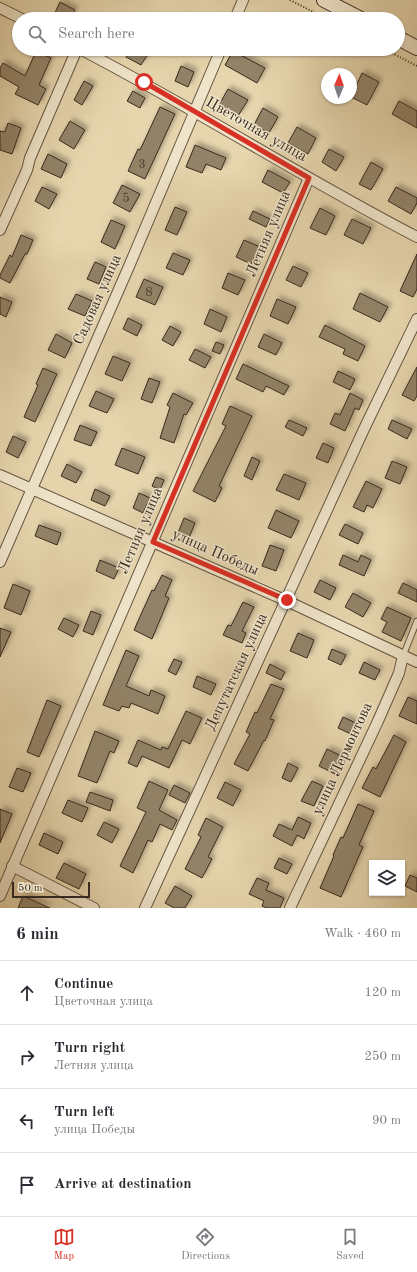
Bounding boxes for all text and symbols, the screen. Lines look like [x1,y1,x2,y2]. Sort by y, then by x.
search box [12,12,405,56]
icon: search [26,23,48,45]
text: Search here [58,27,135,42]
north arrow [321,68,357,104]
route start [135,73,153,91]
street label: Цветочная улица [203,95,310,165]
house number: 3 [138,158,146,171]
street label: Летняя улица [244,188,294,279]
house number: 5 [122,192,130,205]
street label: Садовая улица [71,252,125,347]
house number: 8 [145,286,153,299]
street label: Летняя улица [116,485,166,576]
street label: улица Победы [169,527,261,579]
route end [278,591,296,609]
street label: Депутатская улица [203,610,271,733]
street label: улица Лермонтова [310,700,376,818]
map controls [369,860,405,896]
button: layers [369,860,405,896]
scale bar [12,880,90,899]
text: 50 m [18,883,43,894]
text: 6 min [16,926,59,943]
text: Walk · 460 m [324,927,401,940]
text: Continue [54,977,113,992]
icon: ahead [16,982,38,1004]
text: 120 m [364,986,401,999]
text: Цветочная улица [54,995,153,1008]
text: Turn right [54,1041,125,1056]
icon: right [16,1046,38,1068]
text: 250 m [364,1050,401,1063]
text: Летняя улица [54,1059,134,1072]
text: Turn left [54,1105,114,1120]
icon: left [16,1110,38,1132]
text: 90 m [372,1114,401,1127]
text: улица Победы [54,1123,135,1136]
icon: arrive [16,1174,38,1196]
text: Arrive at destination [54,1177,192,1192]
tab: Map [53,1226,75,1264]
tab: Directions [181,1226,230,1264]
tab: Saved [336,1226,364,1264]

